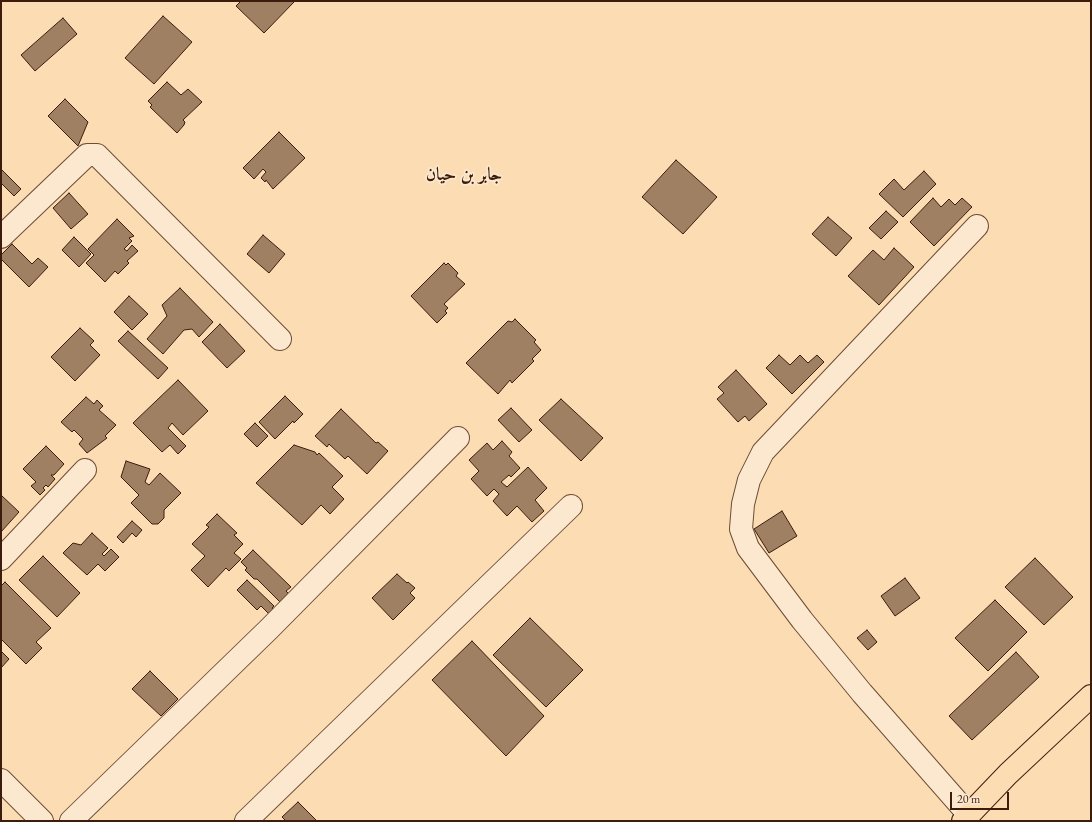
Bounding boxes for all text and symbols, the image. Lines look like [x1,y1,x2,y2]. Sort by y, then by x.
district label: جابر بن حيان [426,164,502,186]
scale bar [952,784,1011,810]
text: 20 m [957,791,980,807]

